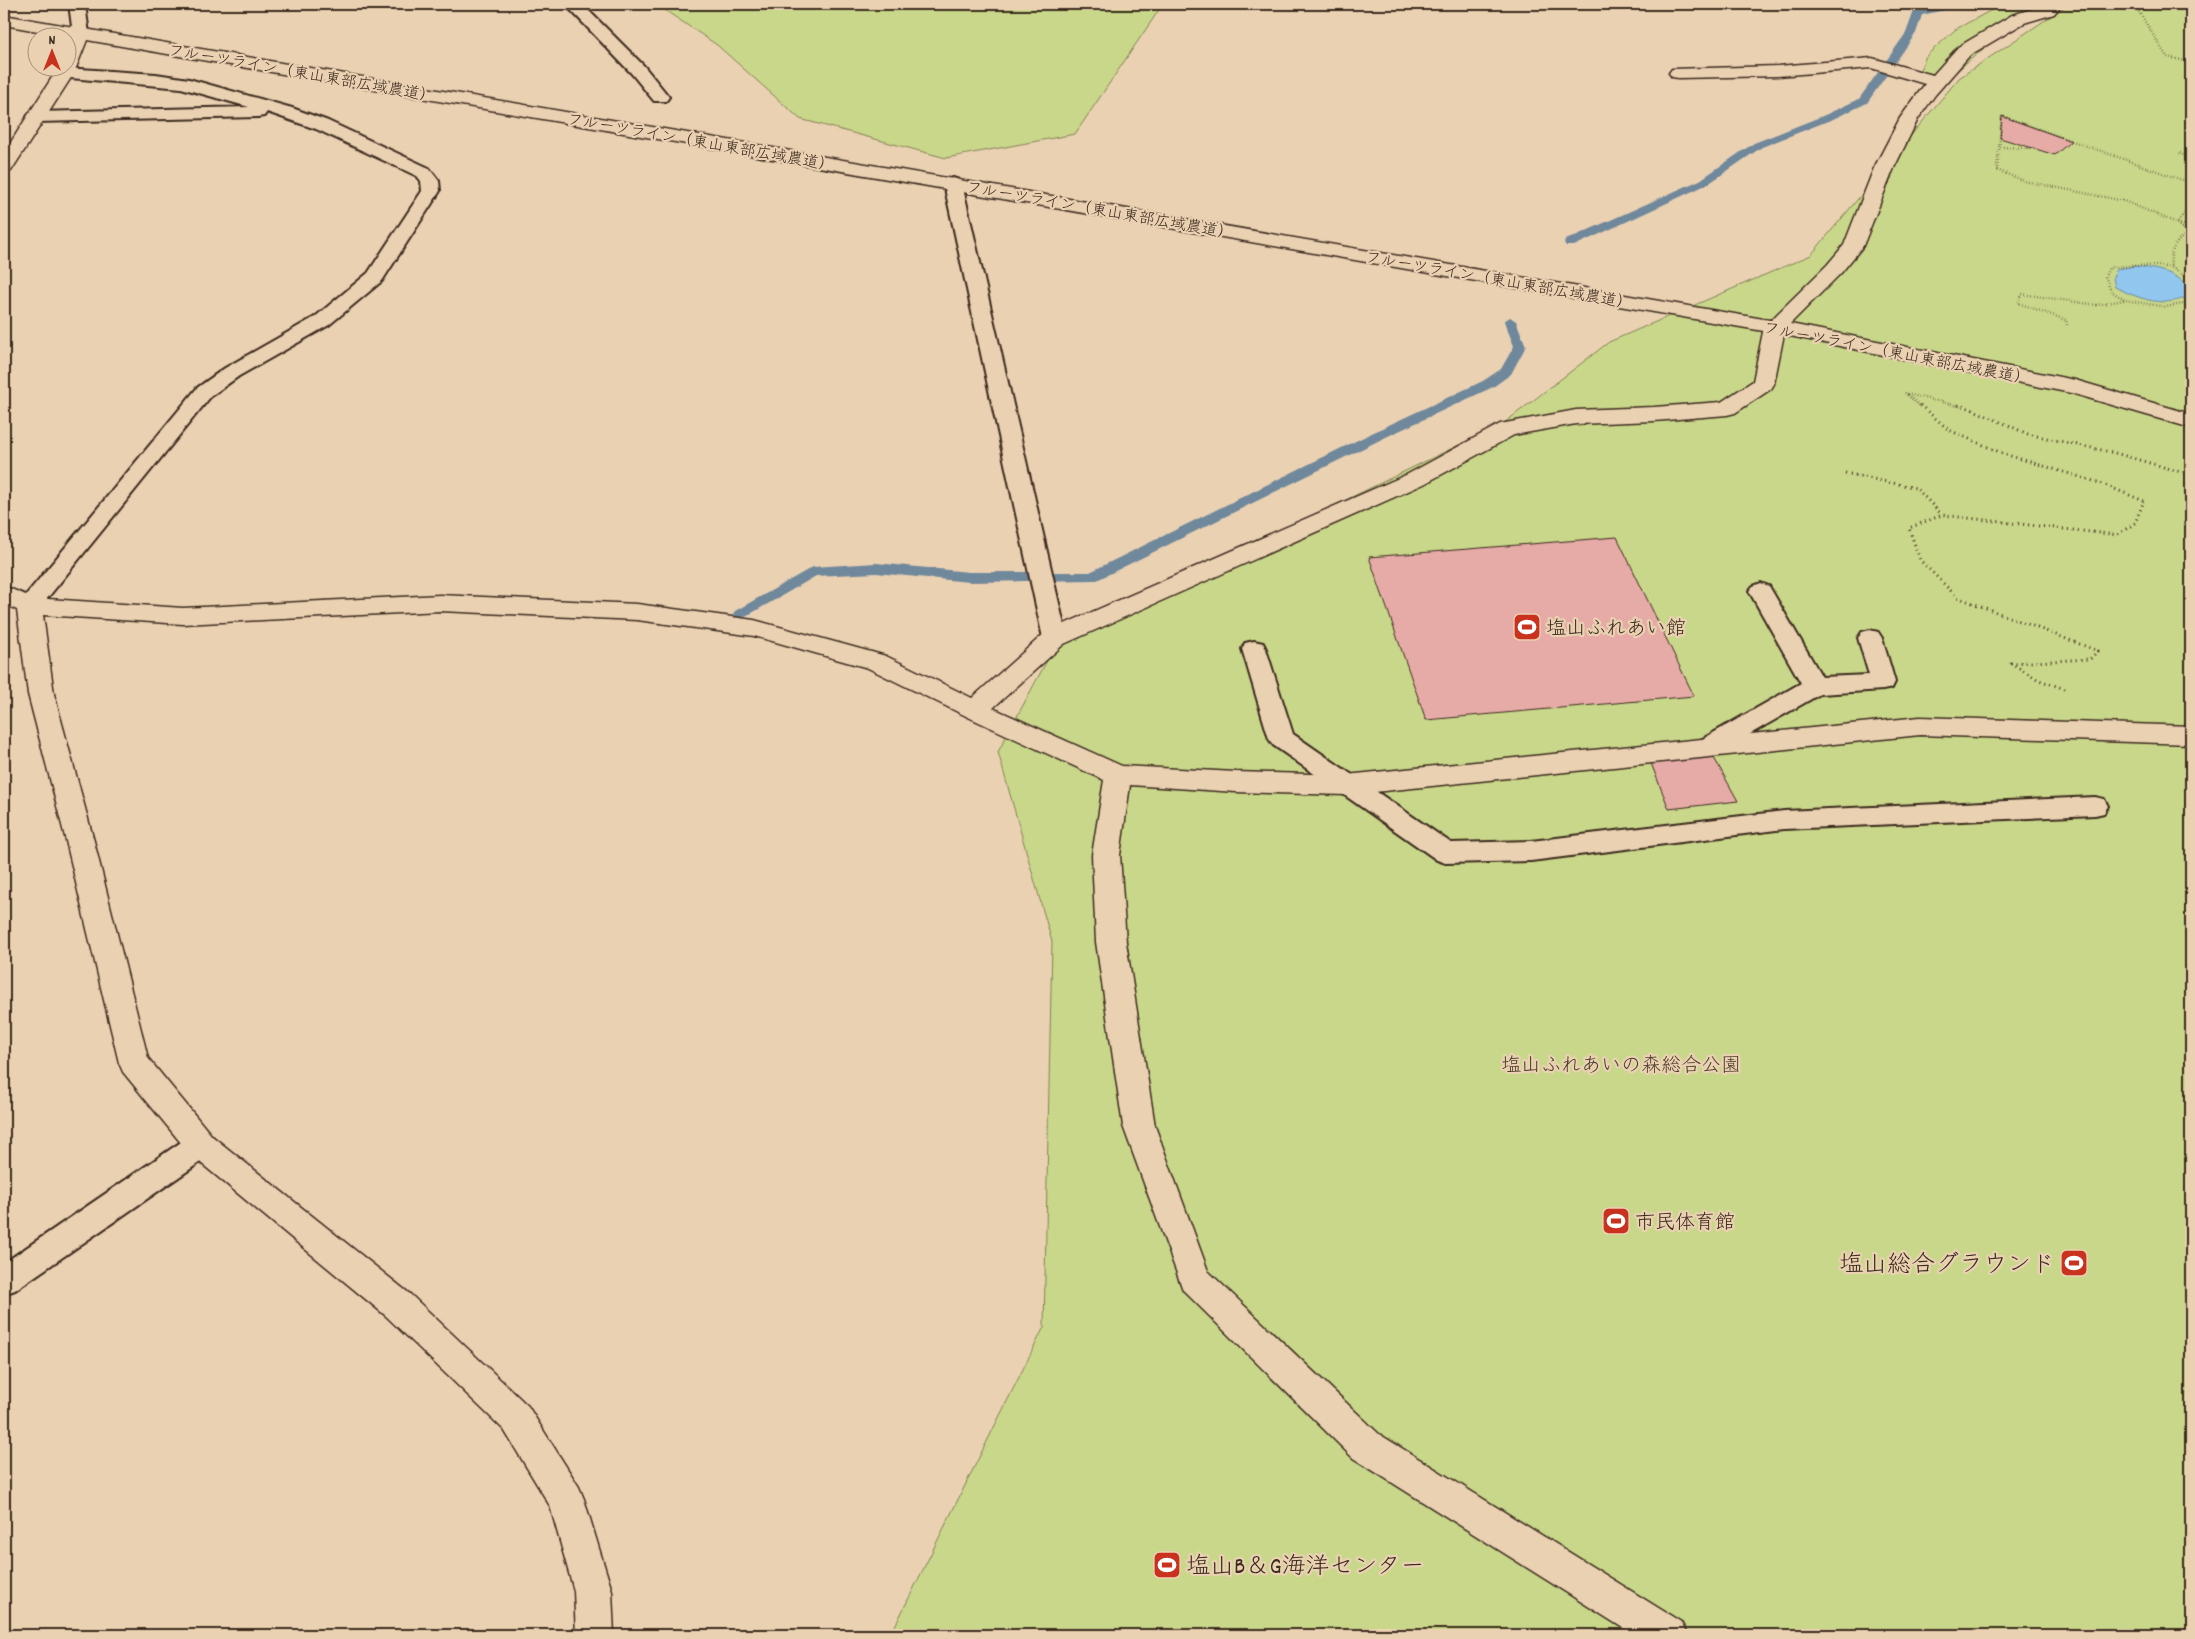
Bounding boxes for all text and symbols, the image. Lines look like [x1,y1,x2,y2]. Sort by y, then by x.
north arrow [28,28,78,78]
text: N [49,31,56,51]
street label: フルーツライン（東山東部広域農道） [166,40,437,109]
street label: フルーツライン（東山東部広域農道） [565,109,836,178]
street label: フルーツライン（東山東部広域農道） [964,177,1235,246]
street label: フルーツライン（東山東部広域農道） [1363,247,1634,316]
street label: フルーツライン（東山東部広域農道） [1761,317,2032,392]
sports icon: 塩山ふれあい館 [1512,612,1542,642]
place label: 塩山ふれあい館 [1546,616,1686,644]
park label: 塩山ふれあいの森総合公園 [1501,1053,1741,1081]
sports icon: 市民体育館 [1601,1206,1631,1236]
place label: 市民体育館 [1635,1210,1735,1238]
sports icon: 塩山総合グラウンド [2059,1248,2089,1278]
place label: 塩山総合グラウンド [1839,1249,2055,1283]
sports icon: 塩山B＆G海洋センター [1152,1550,1182,1580]
place label: 塩山B＆G海洋センター [1186,1551,1425,1585]

